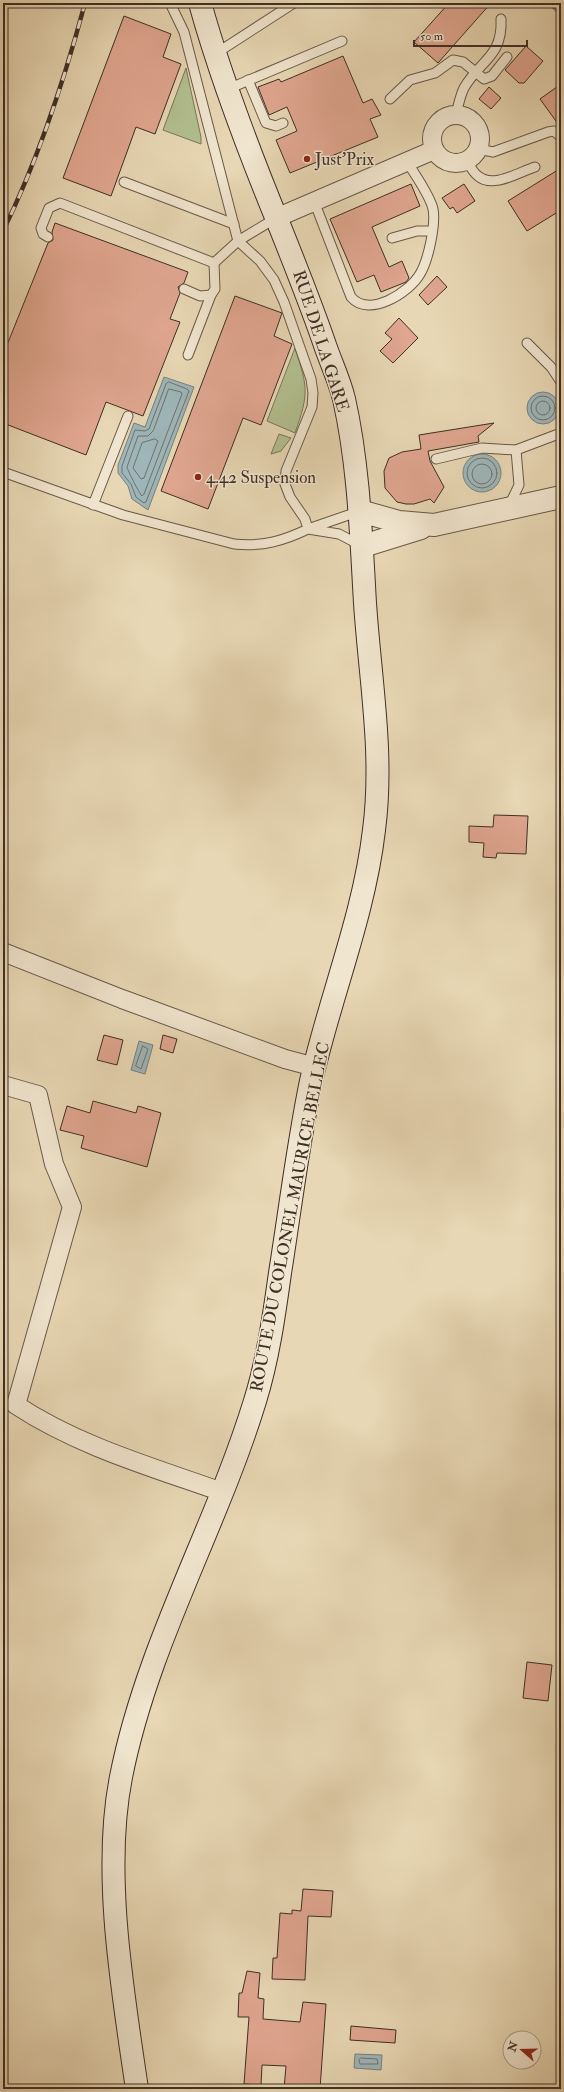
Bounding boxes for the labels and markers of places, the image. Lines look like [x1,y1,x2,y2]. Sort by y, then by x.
place label: Just’Prix [314,149,375,171]
marker: Just’Prix [302,154,312,164]
place label: 4.42 Suspension [206,467,316,489]
marker: 4.42 Suspension [193,472,203,482]

